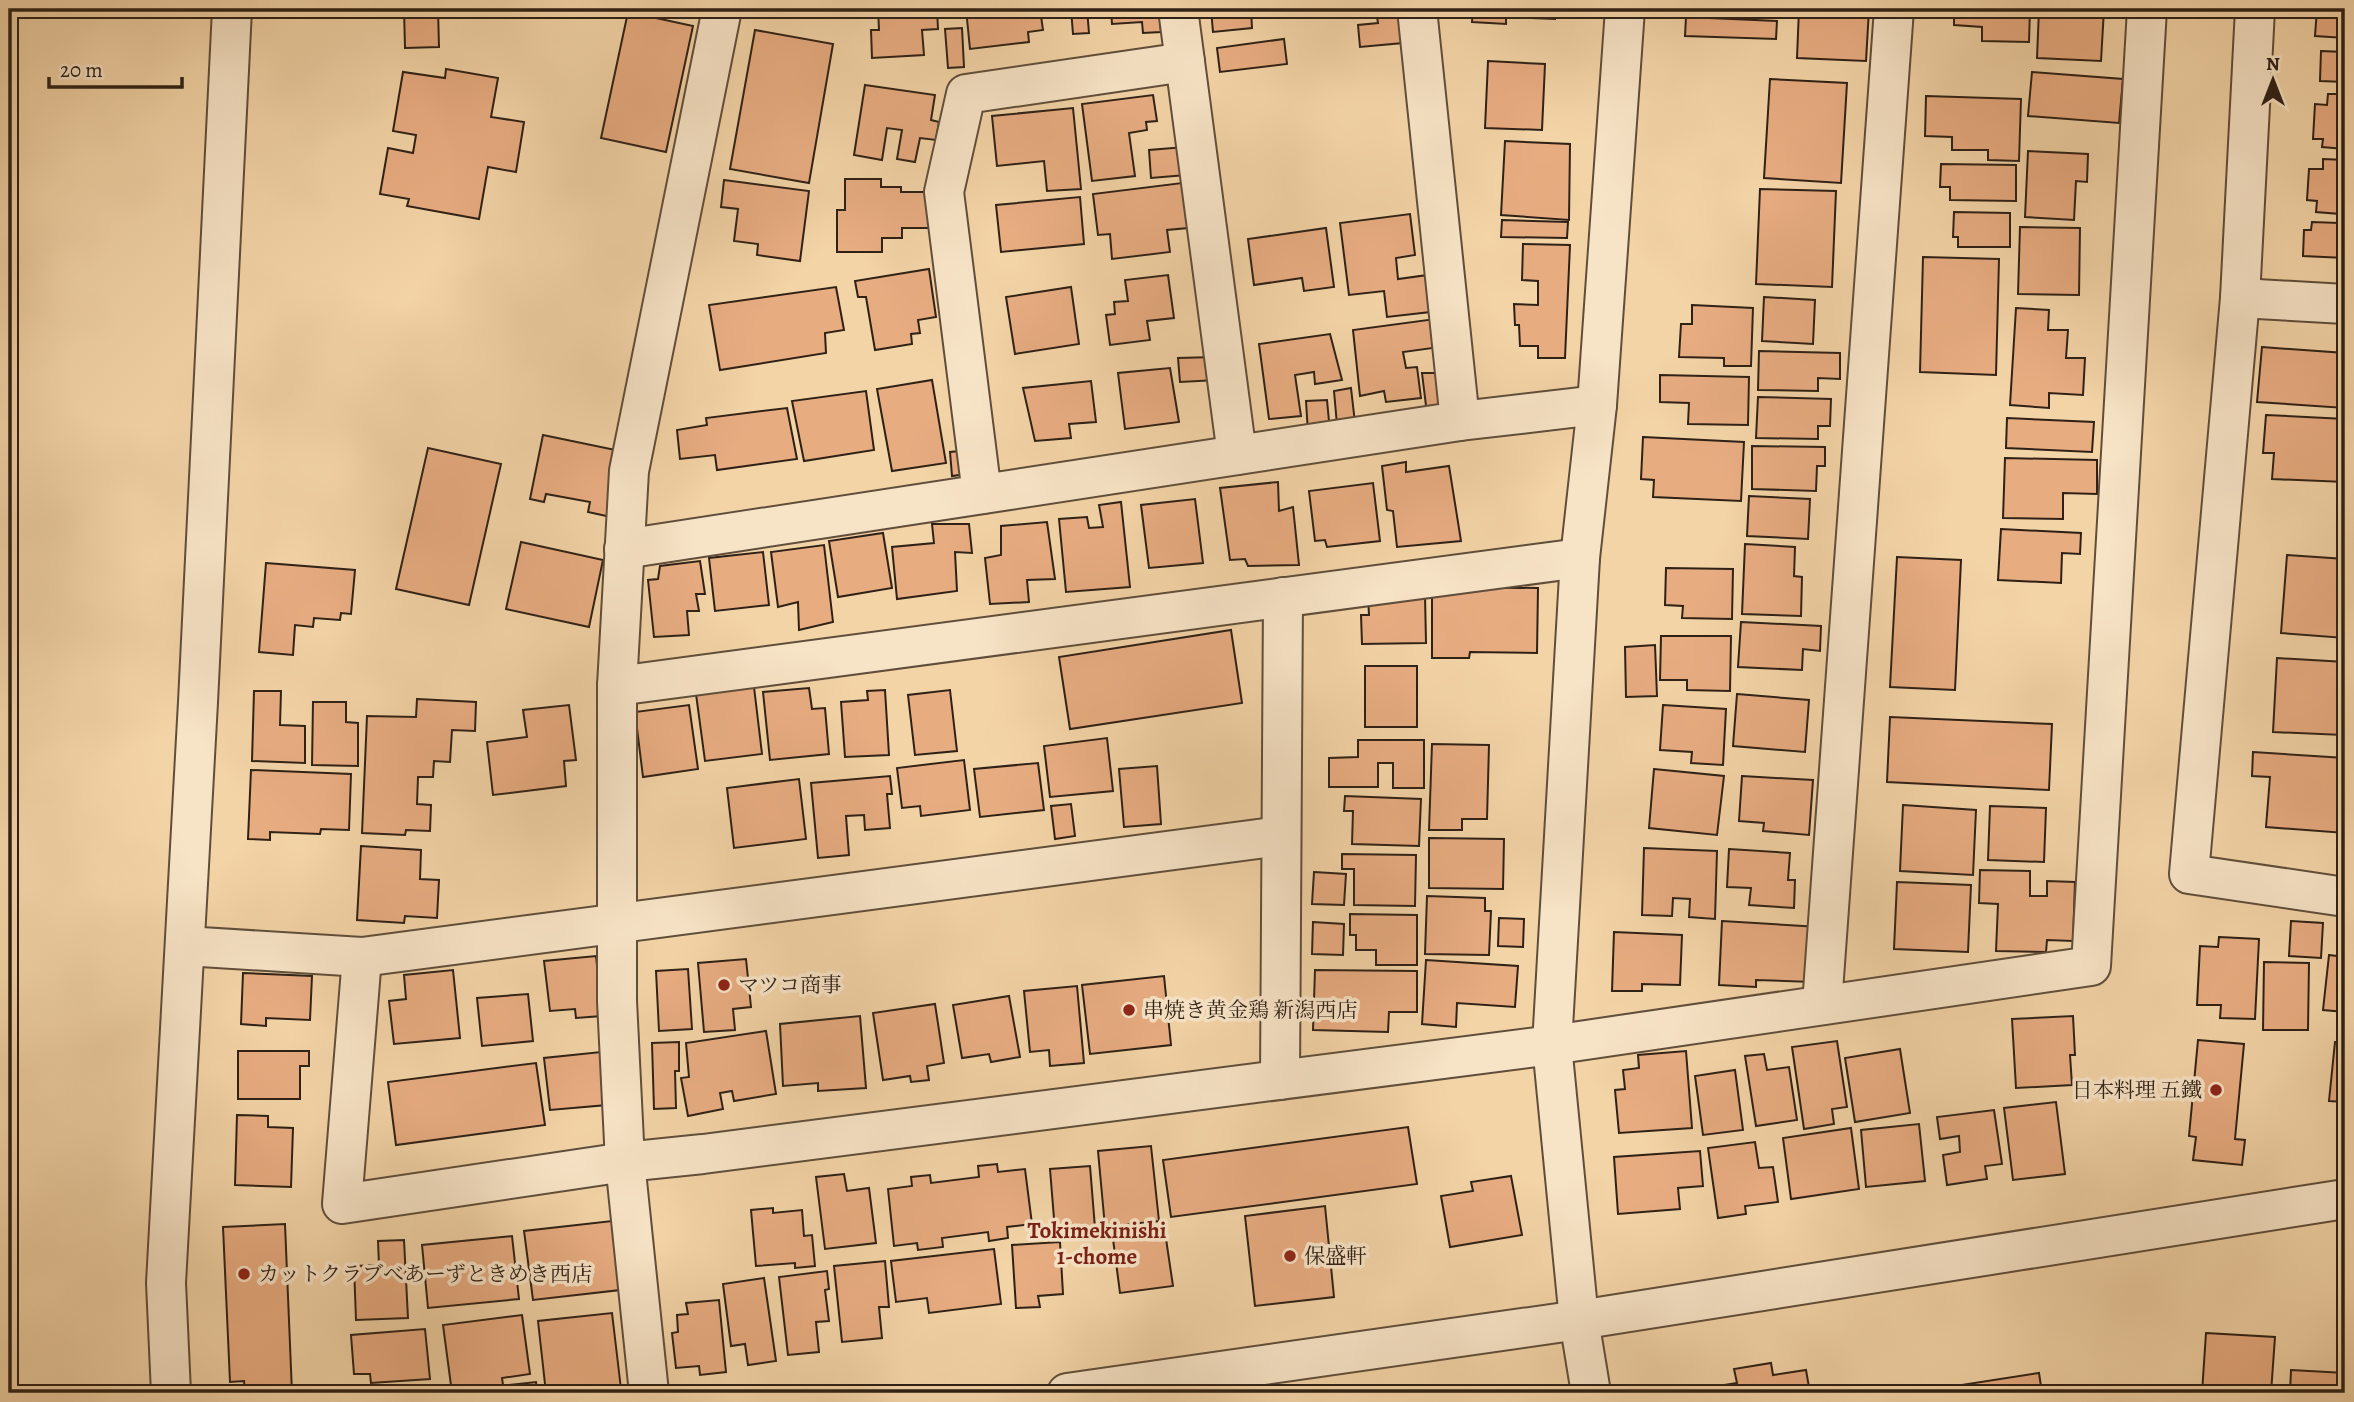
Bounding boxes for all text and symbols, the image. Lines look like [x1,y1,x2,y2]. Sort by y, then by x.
scale bar [49,46,182,90]
north arrow [2238,46,2308,116]
text: N [2266,51,2280,77]
text: 20 m [60,56,103,84]
place label: マツコ商事 [738,971,842,999]
marker: マツコ商事 [716,977,732,993]
place label: 串焼き黄金鶏 新潟西店 [1143,996,1357,1024]
marker: 串焼き黄金鶏 新潟西店 [1121,1002,1137,1018]
place label: 日本料理 五鐵 [2072,1076,2202,1104]
marker: 日本料理 五鐵 [2208,1082,2224,1098]
district label: Tokimekinishi 1-chome [1027,1215,1167,1272]
place label: 保盛軒 [1304,1242,1367,1270]
marker: 保盛軒 [1282,1248,1298,1264]
place label: カットクラブべあーずときめき西店 [258,1260,592,1288]
marker: カットクラブべあーずときめき西店 [236,1266,252,1282]

